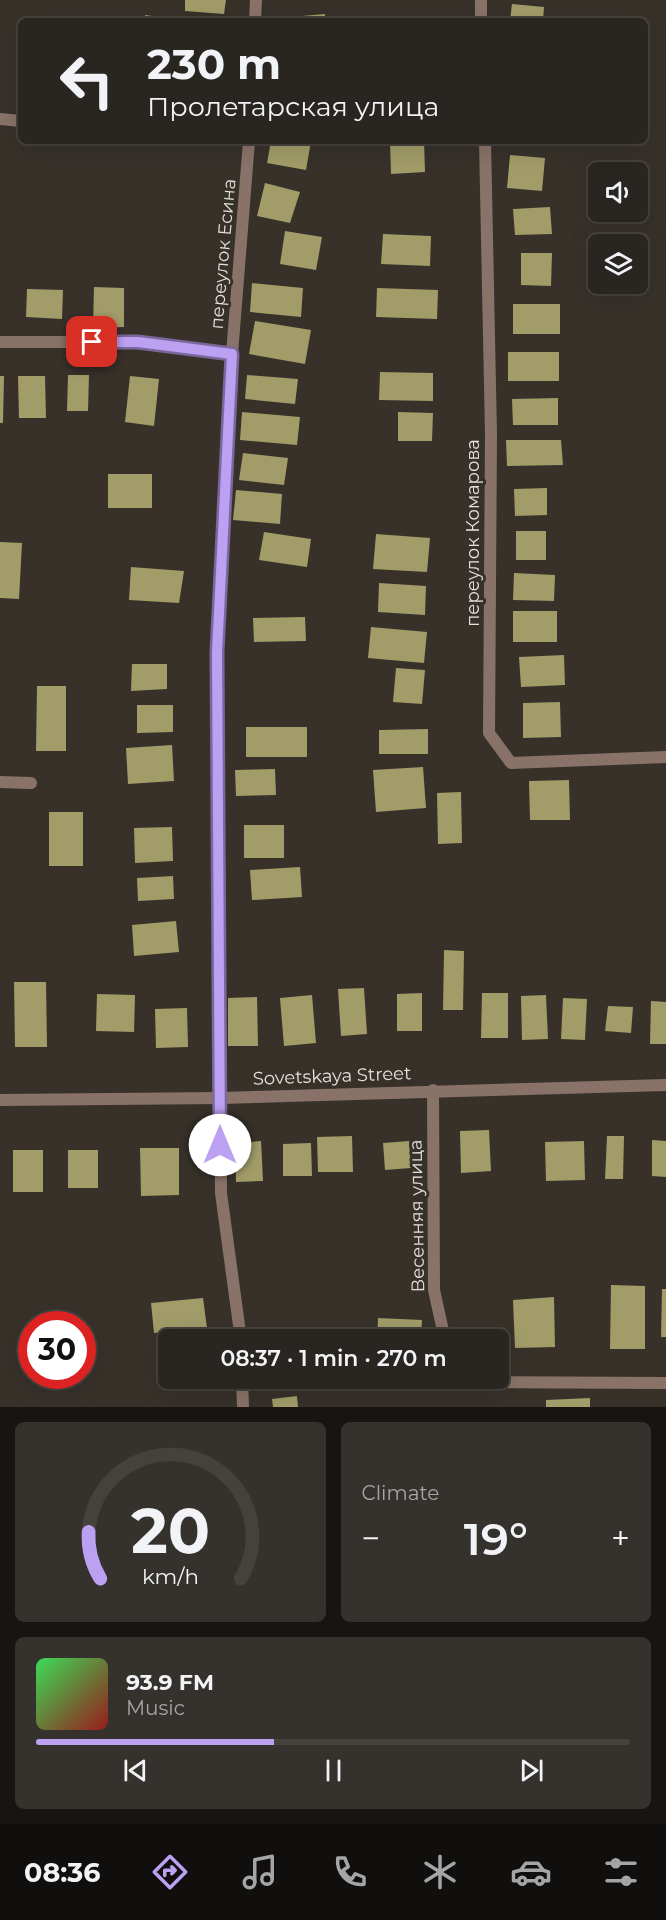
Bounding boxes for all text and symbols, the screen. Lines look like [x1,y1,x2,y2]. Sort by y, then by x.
text: 230 m [147,38,281,90]
icon: left [48,42,126,120]
text: Пролетарская улица [147,90,439,123]
map controls [588,162,648,294]
button: sound [588,162,648,222]
street label: переулок Есина [205,178,241,330]
button: layers [588,234,648,294]
pin [66,316,117,367]
icon: arrive [75,325,108,358]
street label: переулок Комарова [462,439,484,627]
street label: Sovetskaya Street [252,1062,412,1090]
position arrow [188,1113,252,1177]
street label: Весенняя улица [405,1139,429,1293]
speed limit sign: 30 [18,1311,96,1389]
text: 08:37 · 1 min · 270 m [220,1345,447,1372]
text: Climate [362,1481,439,1505]
text: 20 [131,1493,210,1569]
text: 19° [464,1511,528,1566]
text: − [362,1518,380,1558]
text: + [611,1518,630,1558]
text: km/h [142,1563,199,1589]
text: 93.9 FM [126,1669,214,1696]
text: Music [126,1696,185,1720]
icon: previous [119,1754,152,1787]
icon: pause [317,1754,350,1787]
icon: next [515,1754,548,1787]
icon: directions [149,1851,191,1893]
icon: music [239,1851,281,1893]
icon: phone [329,1851,371,1893]
icon: climate [419,1851,461,1893]
icon: car [510,1851,552,1893]
icon: filters [600,1851,642,1893]
text: 08:36 [24,1856,101,1889]

